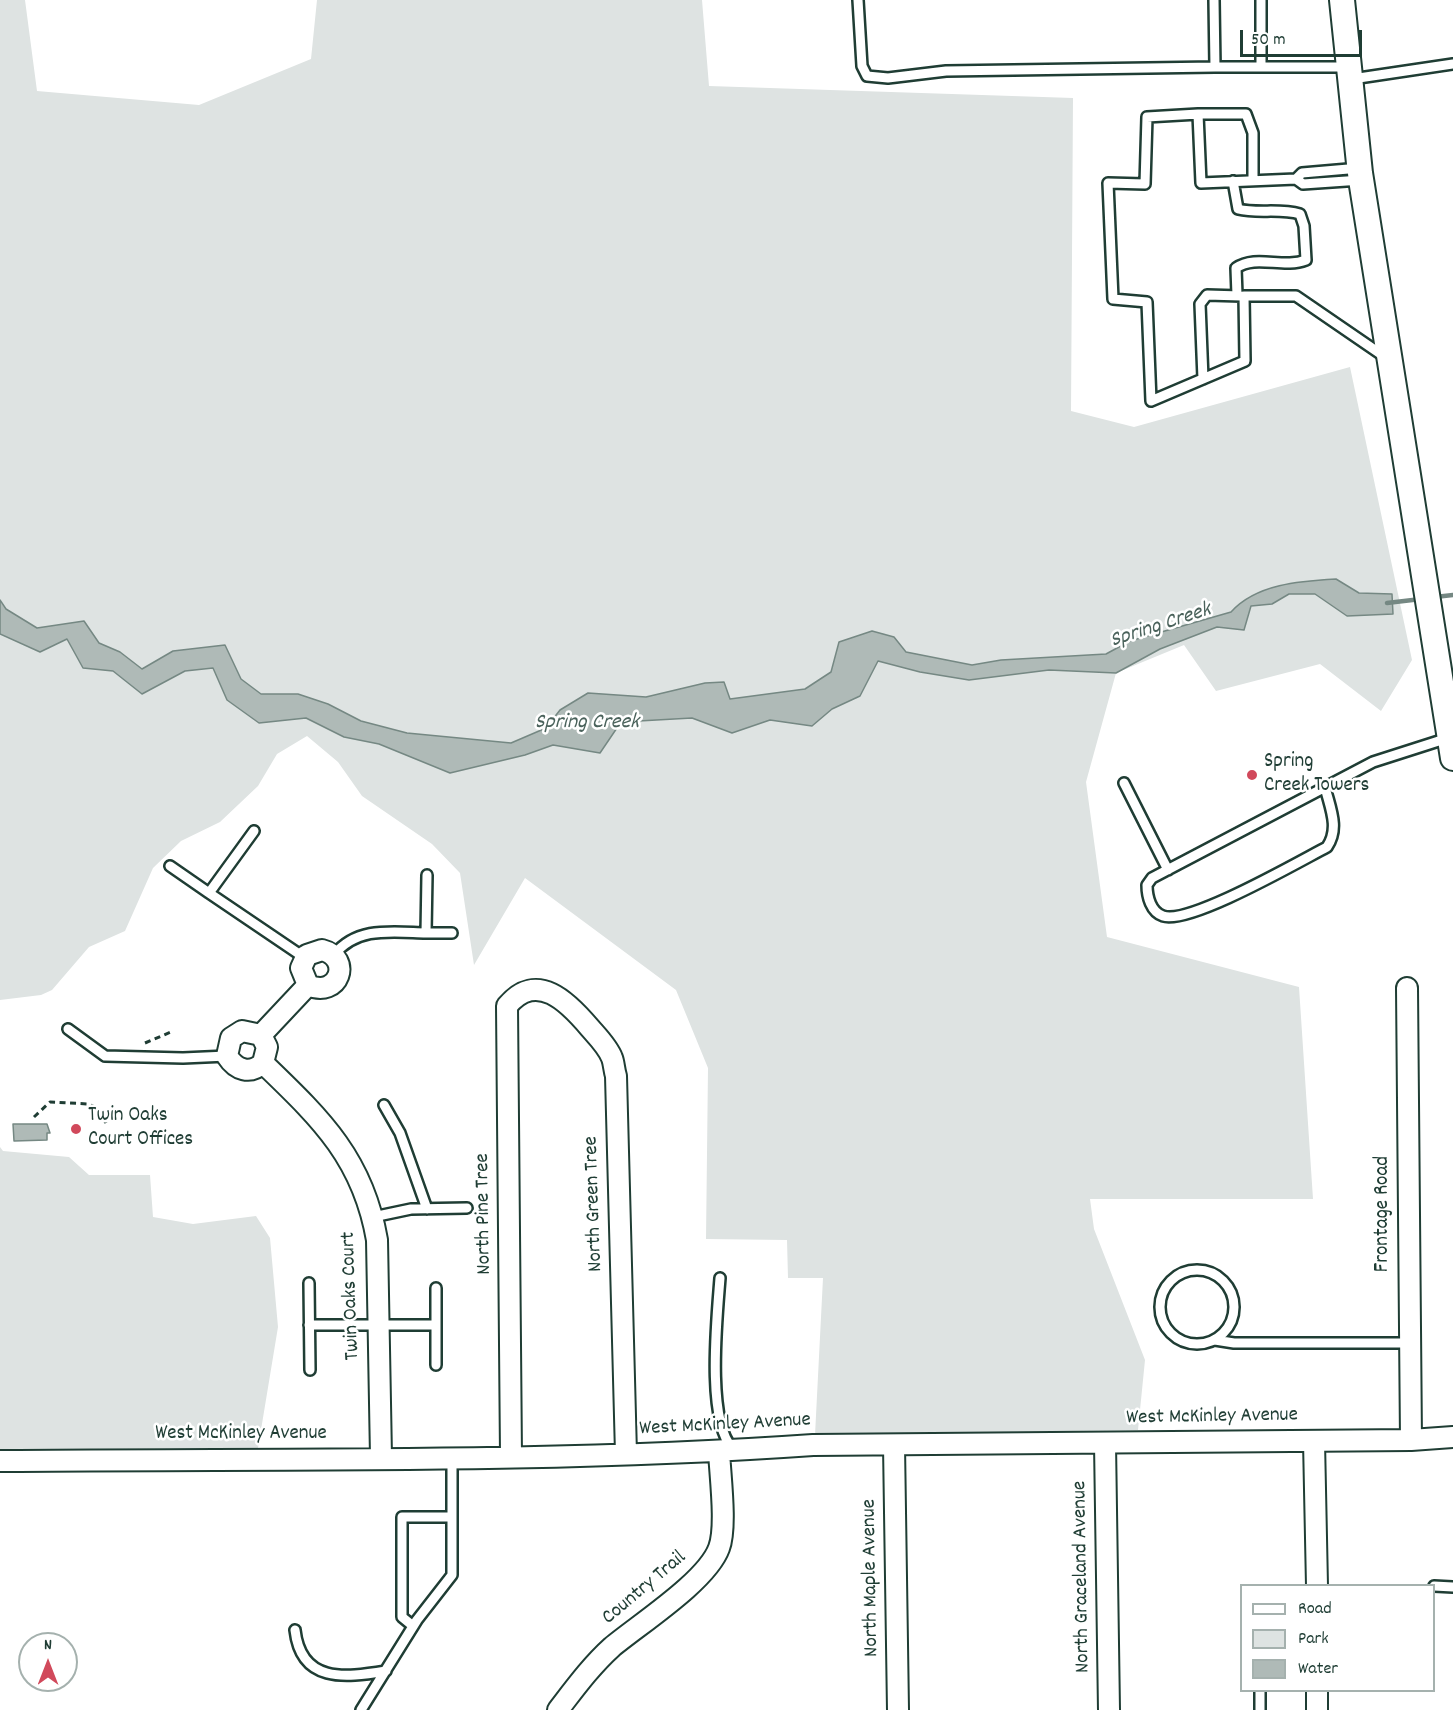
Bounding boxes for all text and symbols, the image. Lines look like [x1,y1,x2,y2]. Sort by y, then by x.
scale bar [1243,18,1364,56]
text: 50 m [1251,28,1286,53]
water label: Spring Creek [1107,598,1215,656]
water label: Spring Creek [535,711,639,737]
place label: Spring Creek Towers [1264,750,1369,800]
marker: Spring Creek Towers [1245,768,1259,782]
place label: Twin Oaks Court Offices [88,1104,193,1154]
marker: Twin Oaks Court Offices [69,1122,83,1136]
street label: North Green Tree [580,1136,610,1272]
street label: North Pine Tree [471,1153,499,1275]
street label: Frontage Road [1371,1156,1397,1272]
street label: Twin Oaks Court [337,1231,367,1361]
street label: West McKinley Avenue [1126,1404,1298,1432]
street label: West McKinley Avenue [639,1409,811,1443]
street label: West McKinley Avenue [155,1422,327,1448]
street label: North Graceland Avenue [1069,1481,1097,1673]
street label: North Maple Avenue [858,1499,886,1657]
street label: Country Trail [598,1546,692,1632]
legend [1240,1584,1435,1692]
text: Road [1298,1597,1332,1622]
text: Park [1298,1627,1329,1652]
north arrow [18,1632,78,1692]
text: N [44,1634,52,1657]
text: Water [1298,1657,1338,1682]

